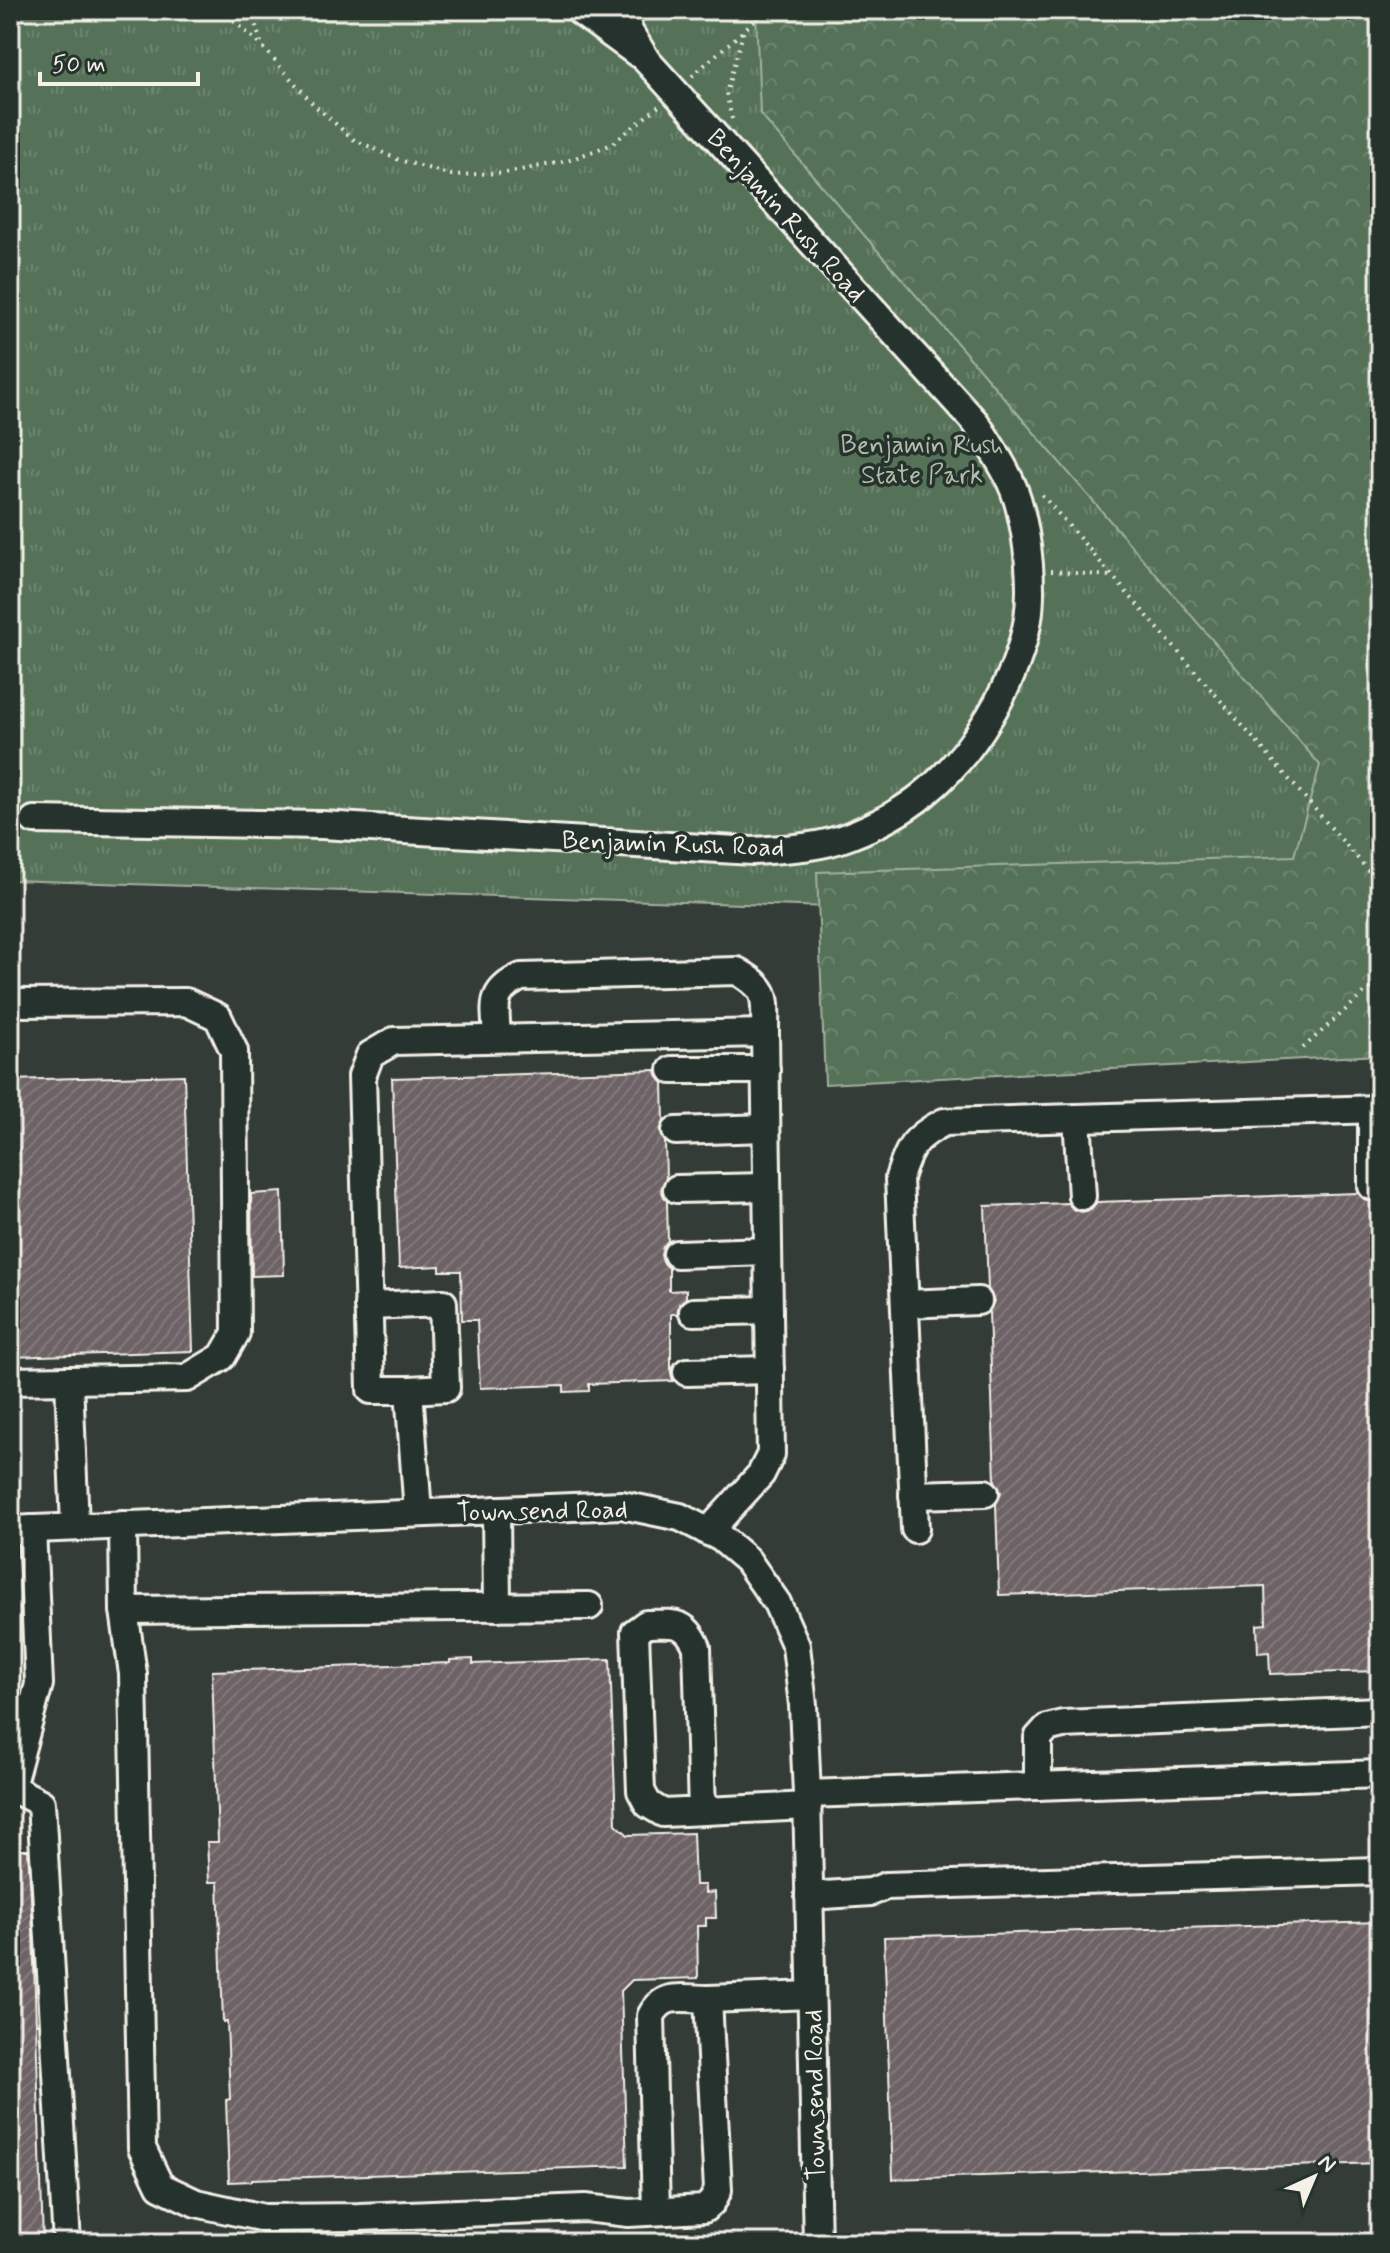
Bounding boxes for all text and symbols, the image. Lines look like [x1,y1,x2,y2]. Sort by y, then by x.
scale bar [40,36,198,86]
text: 50 m [52,50,106,81]
street label: Benjamin Rush Road [698,122,873,310]
park label: Benjamin Rush State Park [840,429,1004,493]
street label: Benjamin Rush Road [561,824,785,866]
street label: Townsend Road [456,1494,628,1530]
street label: Townsend Road [798,2009,834,2181]
north arrow [1274,2137,1354,2217]
text: N [1312,2149,1342,2179]

